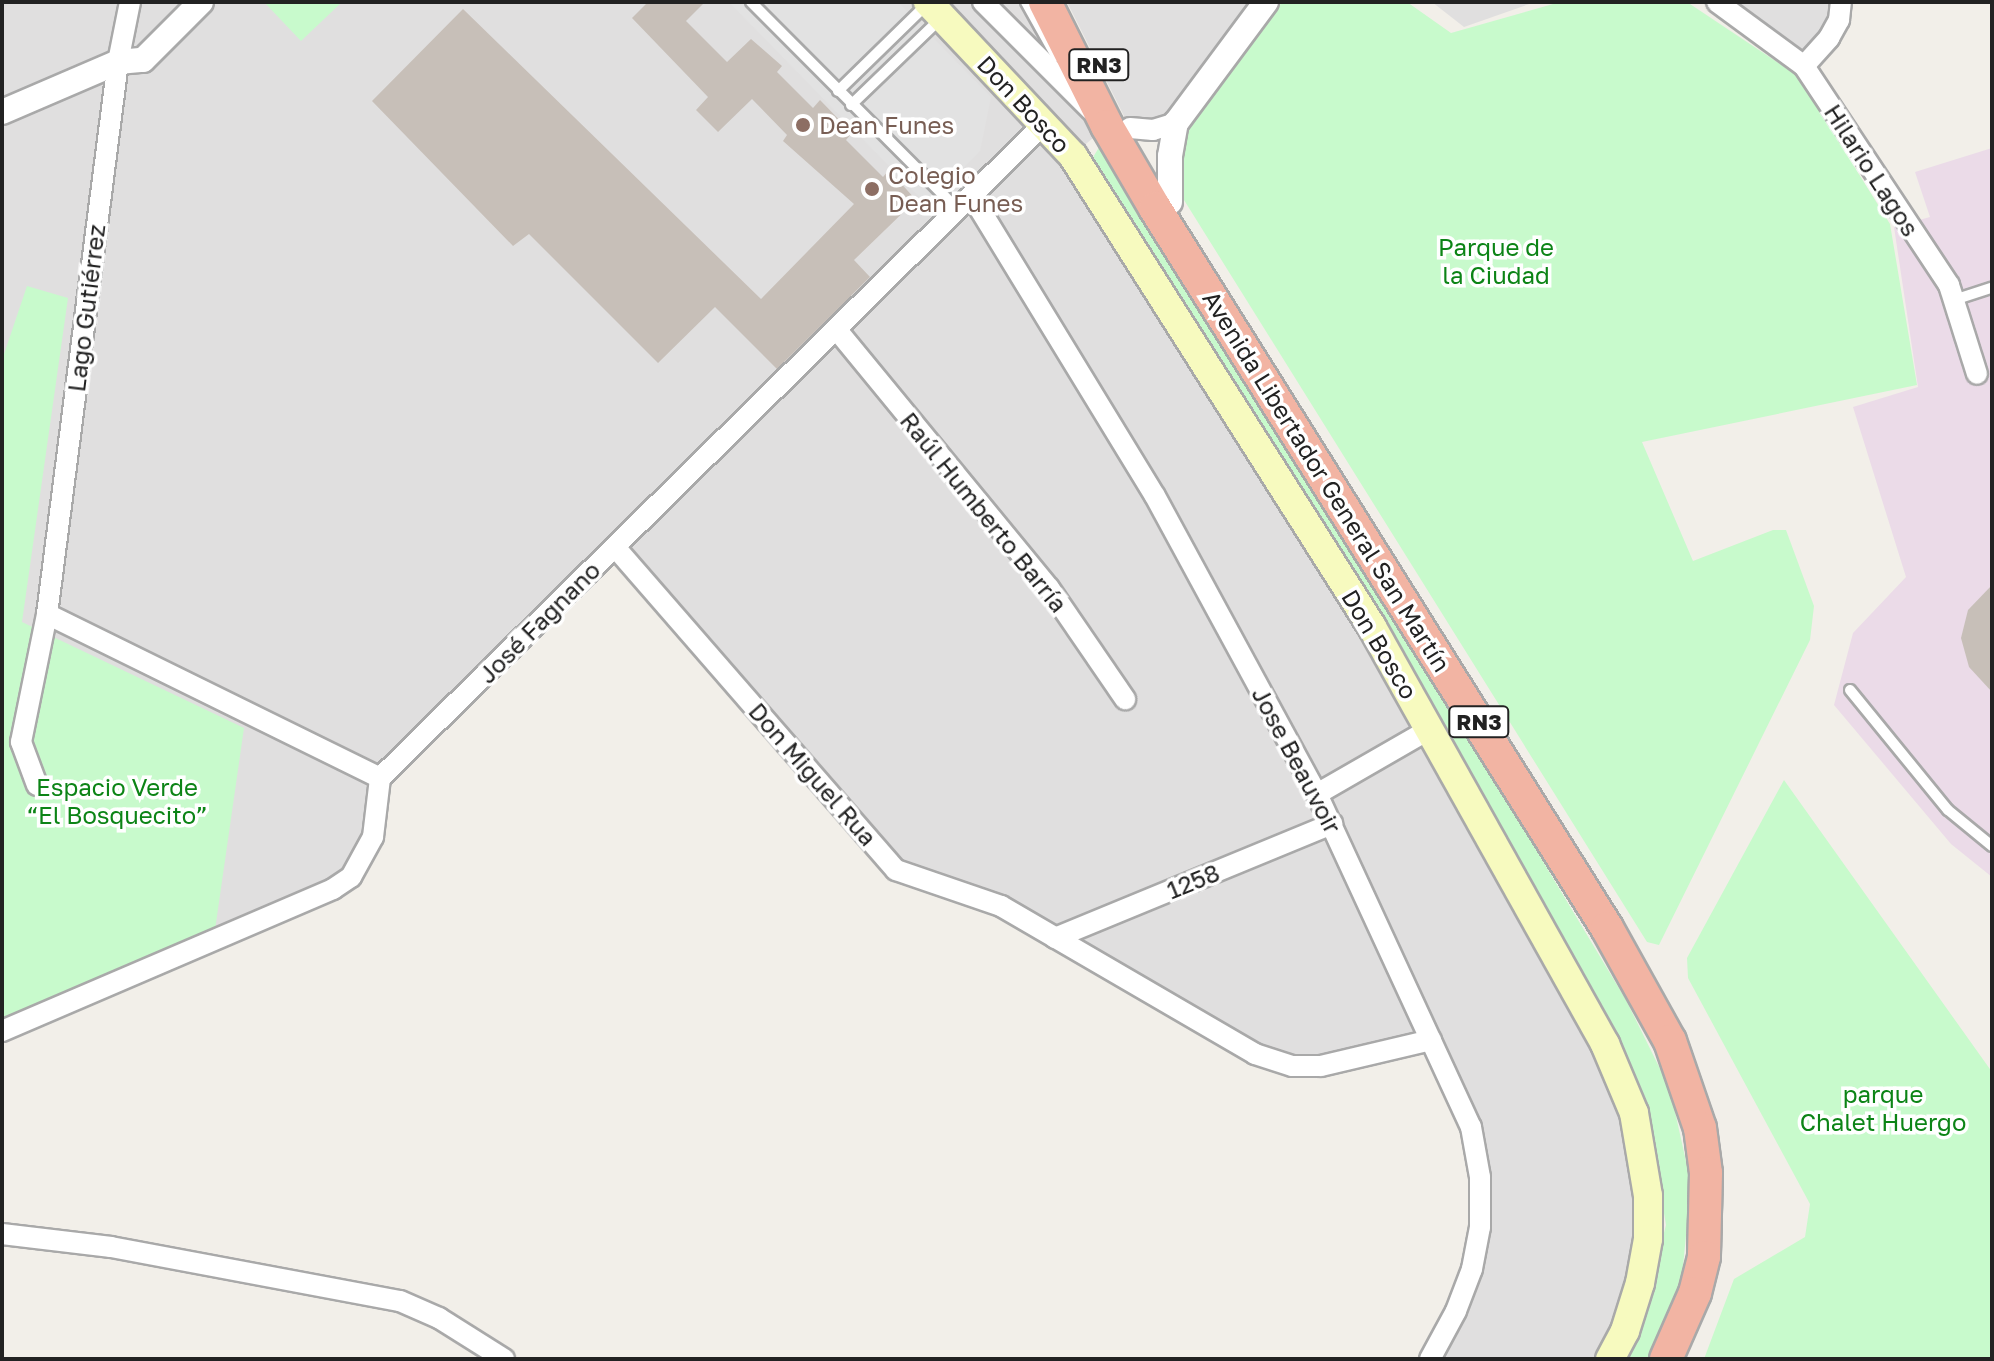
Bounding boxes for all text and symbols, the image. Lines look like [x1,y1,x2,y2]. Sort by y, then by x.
road number: RN3 [1067,47,1131,83]
street label: Don Bosco [972,49,1076,159]
street label: Hilario Lagos [1819,99,1925,241]
place label: Dean Funes [819,111,954,139]
marker: Dean Funes [794,116,812,134]
place label: Colegio Dean Funes [888,161,1023,217]
marker: Colegio Dean Funes [863,180,881,198]
street label: Lago Gutiérrez [61,223,111,393]
park label: Parque de la Ciudad [1438,233,1554,289]
street label: Avenida Libertador General San Martín [1197,285,1457,677]
street label: Raúl Humberto Barría [895,406,1073,618]
street label: José Fagnano [472,555,606,689]
street label: Don Bosco [1336,584,1424,704]
street label: Jose Beauvoir [1246,682,1348,838]
street label: Don Miguel Rua [743,697,883,851]
road number: RN3 [1447,704,1511,740]
park label: Espacio Verde “El Bosquecito” [26,773,208,829]
street label: 1258 [1163,858,1223,904]
park label: parque Chalet Huergo [1800,1080,1966,1136]

